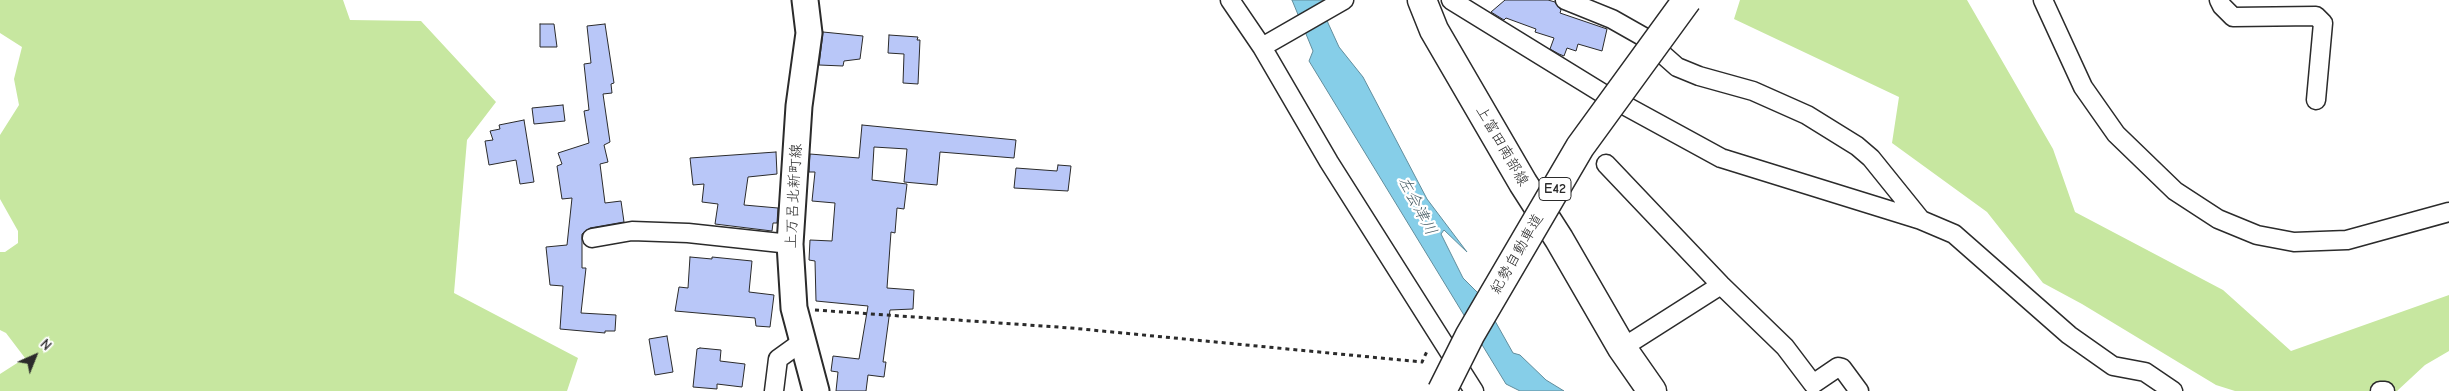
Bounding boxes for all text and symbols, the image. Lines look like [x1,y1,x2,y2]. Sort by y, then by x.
street label: 上富田南部線 [1472,103,1532,189]
street label: 上万呂北新町線 [782,143,806,249]
water label: 左会津川 [1394,173,1440,239]
road number: E42 [1539,178,1571,200]
street label: 紀勢自動車道 [1487,211,1547,297]
north arrow [10,331,60,381]
text: N [37,336,55,354]

